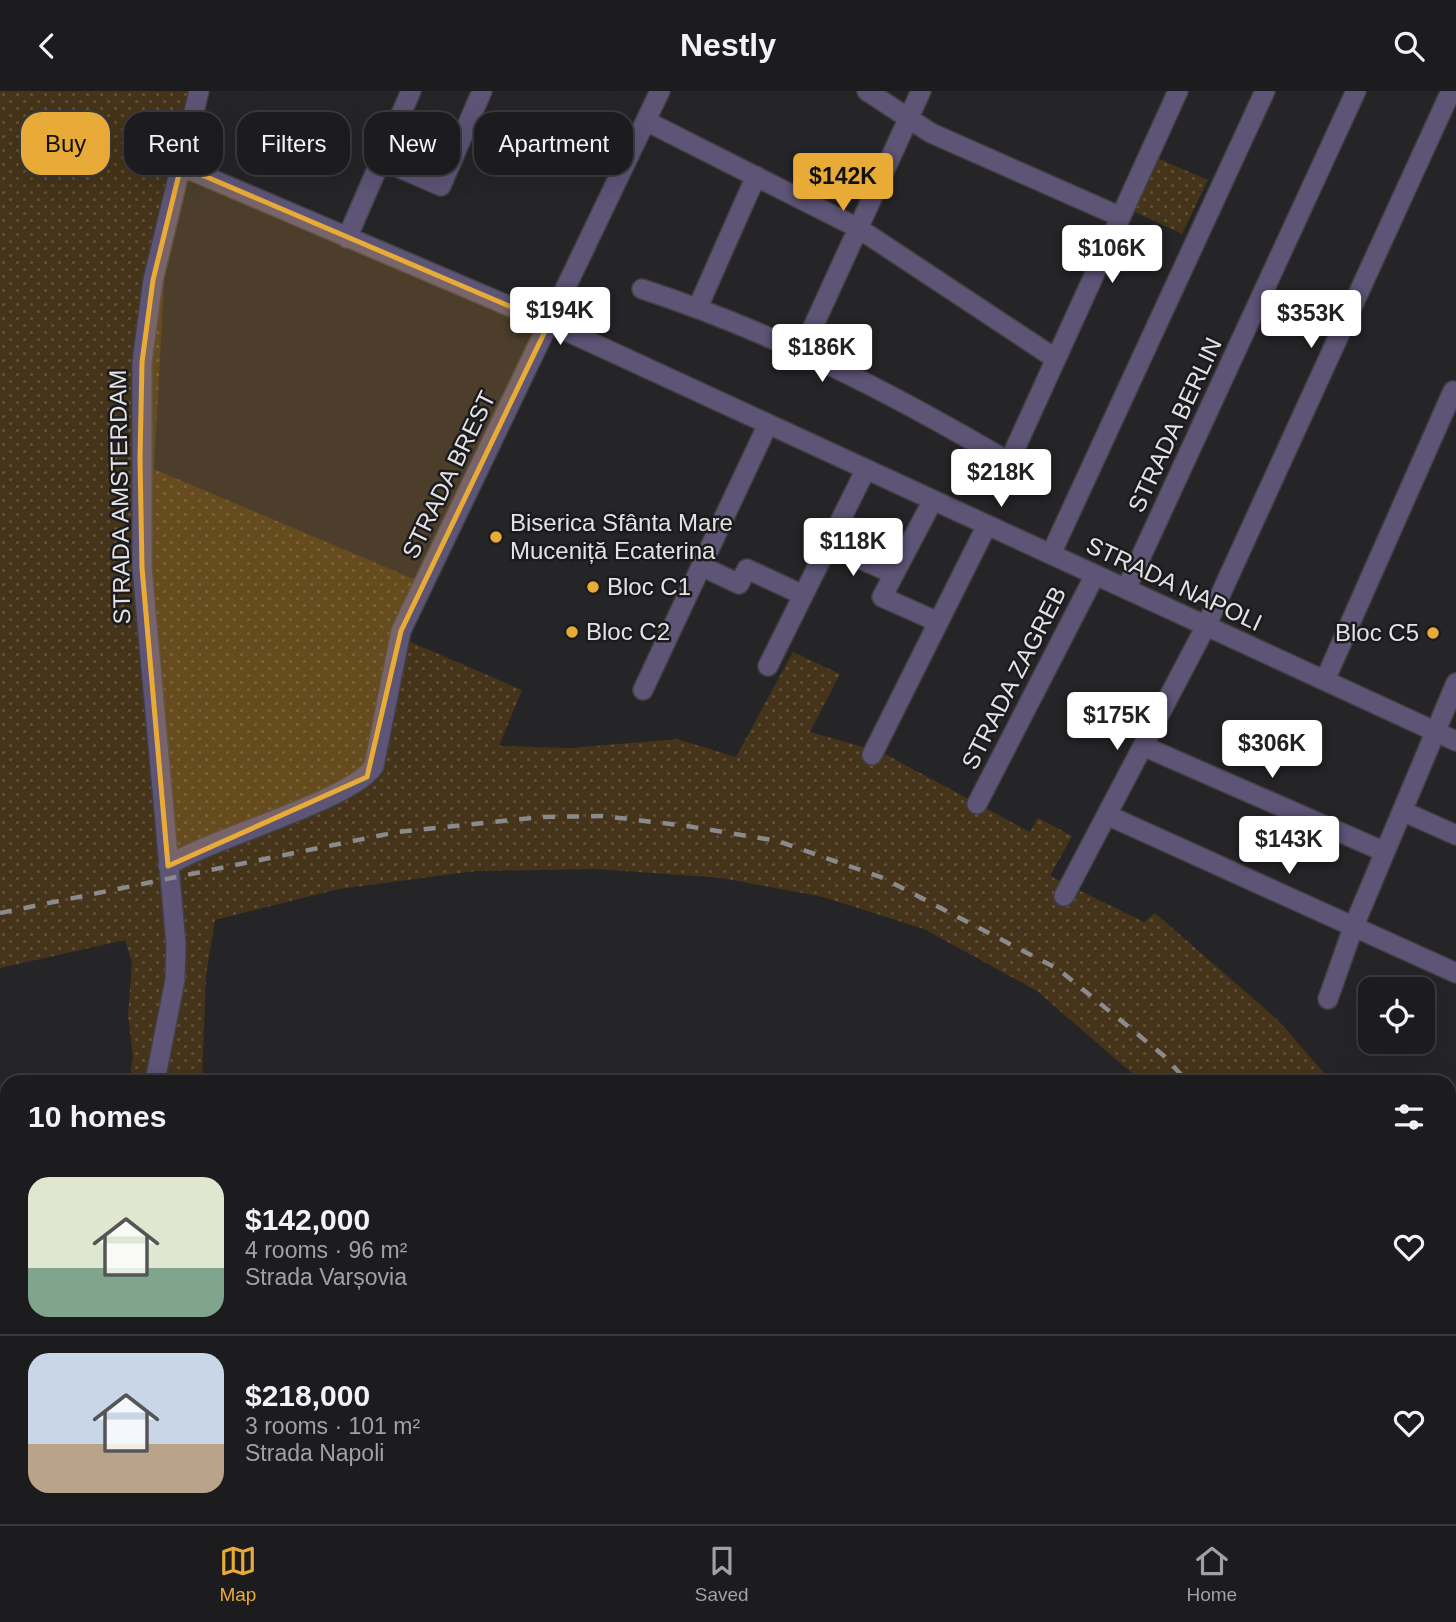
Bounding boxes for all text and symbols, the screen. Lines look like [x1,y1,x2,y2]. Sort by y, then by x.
icon: back [28,27,66,65]
text: Nestly [680,27,776,63]
icon: search [1390,27,1428,65]
chip: Buy [21,112,110,175]
chip: Rent [124,112,223,175]
chip: Filters [237,112,350,175]
chip: New [364,112,460,175]
chip: Apartment [474,112,633,175]
pin: $142K [794,153,892,213]
text: $142K [809,163,877,189]
pin: $106K [1063,225,1161,285]
text: $106K [1078,235,1146,261]
pin: $194K [511,287,609,347]
pin: $353K [1262,291,1360,350]
text: $194K [526,297,594,323]
text: $353K [1277,300,1345,326]
pin: $186K [773,324,871,384]
street label: STRADA BERLIN [1122,333,1227,516]
text: $186K [788,334,856,360]
street label: STRADA AMSTERDAM [104,369,135,625]
street label: STRADA BREST [396,386,501,563]
pin: $218K [952,449,1050,509]
text: $218K [967,459,1035,485]
place label: Biserica Sfânta Mare Muceniță Ecaterina [510,509,733,564]
pin: $118K [804,519,902,578]
text: $118K [820,528,886,554]
marker: Biserica Sfânta Mare Muceniță Ecaterina [488,529,504,545]
street label: STRADA NAPOLI [1082,531,1266,636]
place label: Bloc C1 [607,573,691,600]
marker: Bloc C1 [585,579,601,595]
street label: STRADA ZAGREB [956,582,1071,774]
place label: Bloc C2 [586,618,670,645]
place label: Bloc C5 [1335,619,1419,646]
marker: Bloc C2 [564,624,580,640]
marker: Bloc C5 [1425,625,1441,641]
pin: $175K [1068,693,1166,752]
text: $175K [1083,702,1151,728]
pin: $306K [1223,721,1321,780]
text: $306K [1238,730,1306,756]
pin: $143K [1240,817,1338,876]
text: $143K [1255,826,1323,852]
map controls [1358,977,1435,1054]
button: locate [1358,977,1435,1054]
icon: filters [1390,1098,1428,1136]
text: 10 homes [28,1100,166,1133]
text: $142,000 [245,1203,370,1236]
icon: home [84,1205,168,1289]
icon: heart [1390,1228,1428,1266]
text: 4 rooms · 96 m² [245,1237,407,1263]
text: Strada Varșovia [245,1264,407,1290]
text: $218,000 [245,1379,370,1412]
icon: home [84,1381,168,1465]
icon: heart [1390,1404,1428,1442]
text: 3 rooms · 101 m² [245,1413,420,1439]
text: Strada Napoli [245,1440,384,1466]
tab: Map [219,1542,257,1606]
tab: Saved [695,1542,749,1606]
tab: Home [1186,1542,1237,1606]

